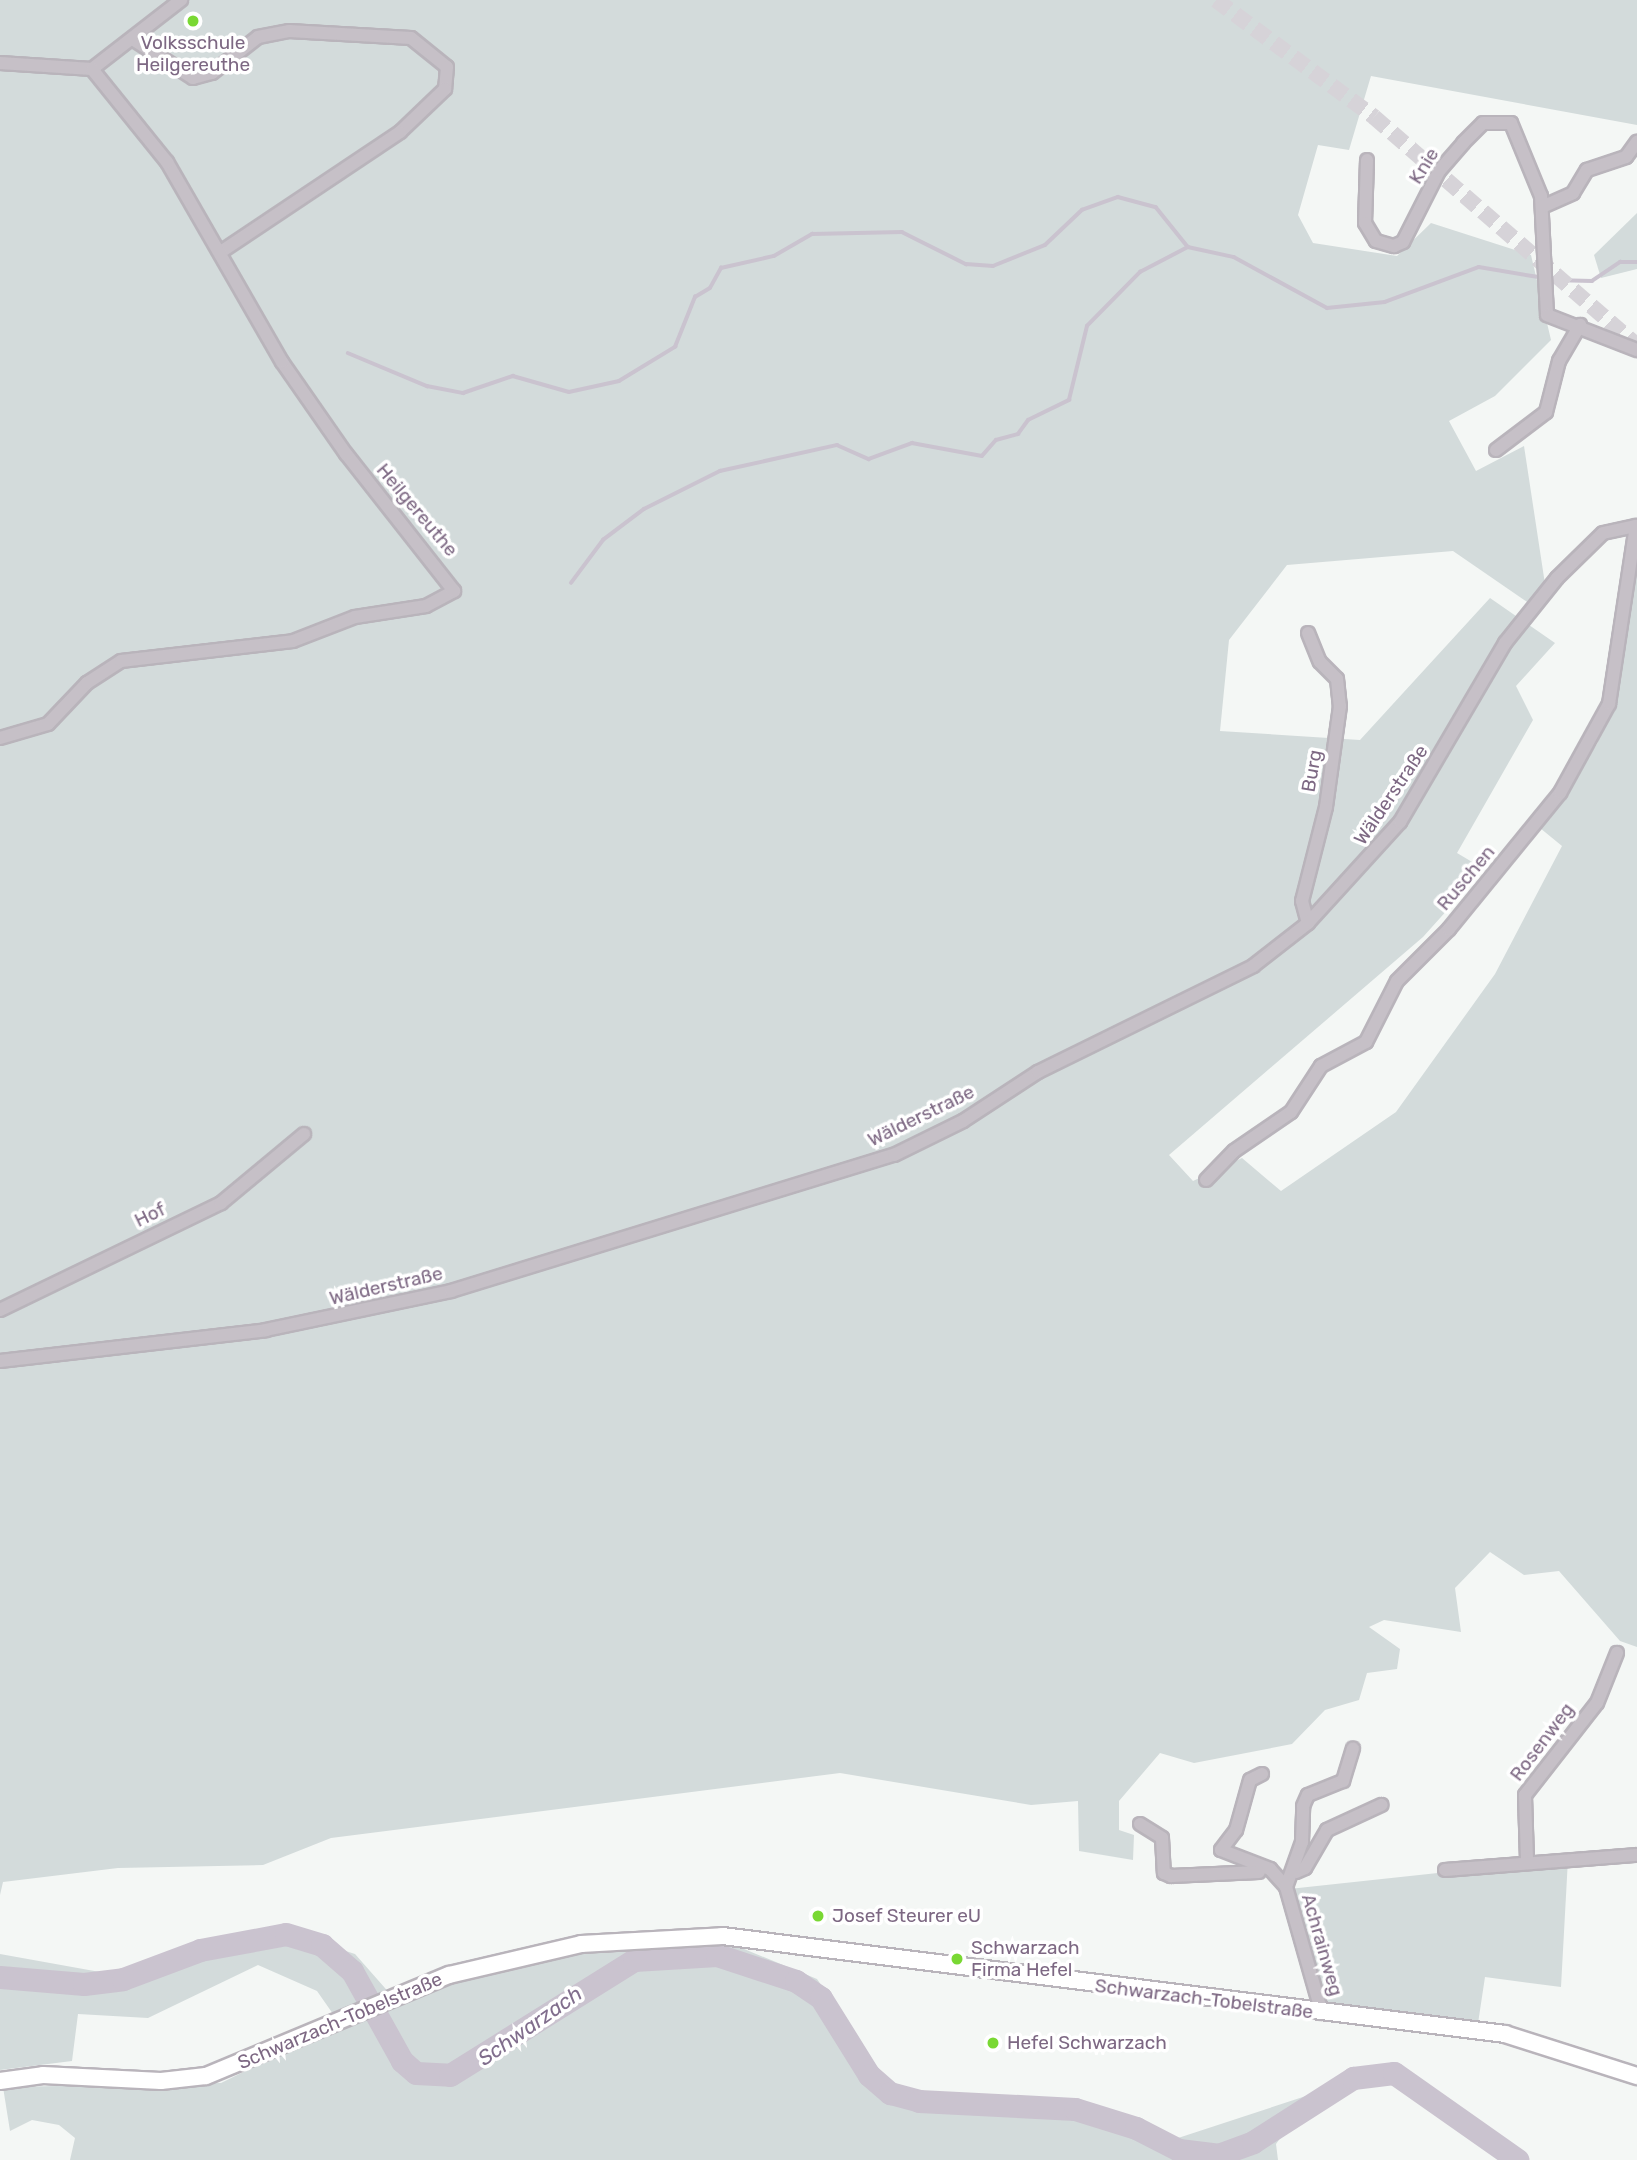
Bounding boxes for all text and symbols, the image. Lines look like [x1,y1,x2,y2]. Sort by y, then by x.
marker: Volksschule Heilgereuthe [185,13,201,29]
place label: Volksschule Heilgereuthe [136,32,250,76]
street label: Knie [1404,144,1444,188]
street label: Heilgereuthe [372,459,462,561]
street label: Wälderstraße [1349,741,1433,849]
street label: Burg [1297,748,1327,794]
street label: Ruschen [1432,841,1500,915]
street label: Wälderstraße [864,1080,978,1152]
street label: Hof [131,1198,169,1232]
street label: Wälderstraße [327,1262,445,1310]
street label: Rosenweg [1505,1698,1579,1786]
street label: Achrainweg [1297,1891,1347,1999]
place label: Josef Steurer eU [832,1905,982,1927]
marker: Josef Steurer eU [810,1908,826,1924]
place label: Schwarzach Firma Hefel [971,1937,1080,1981]
marker: Schwarzach Firma Hefel [949,1951,965,1967]
street label: Schwarzach-Tobelstraße [234,1968,446,2074]
street label: Schwarzach-Tobelstraße [1094,1974,1314,2024]
water label: Schwarzach [473,1981,587,2071]
place label: Hefel Schwarzach [1007,2032,1167,2054]
marker: Hefel Schwarzach [985,2035,1001,2051]

